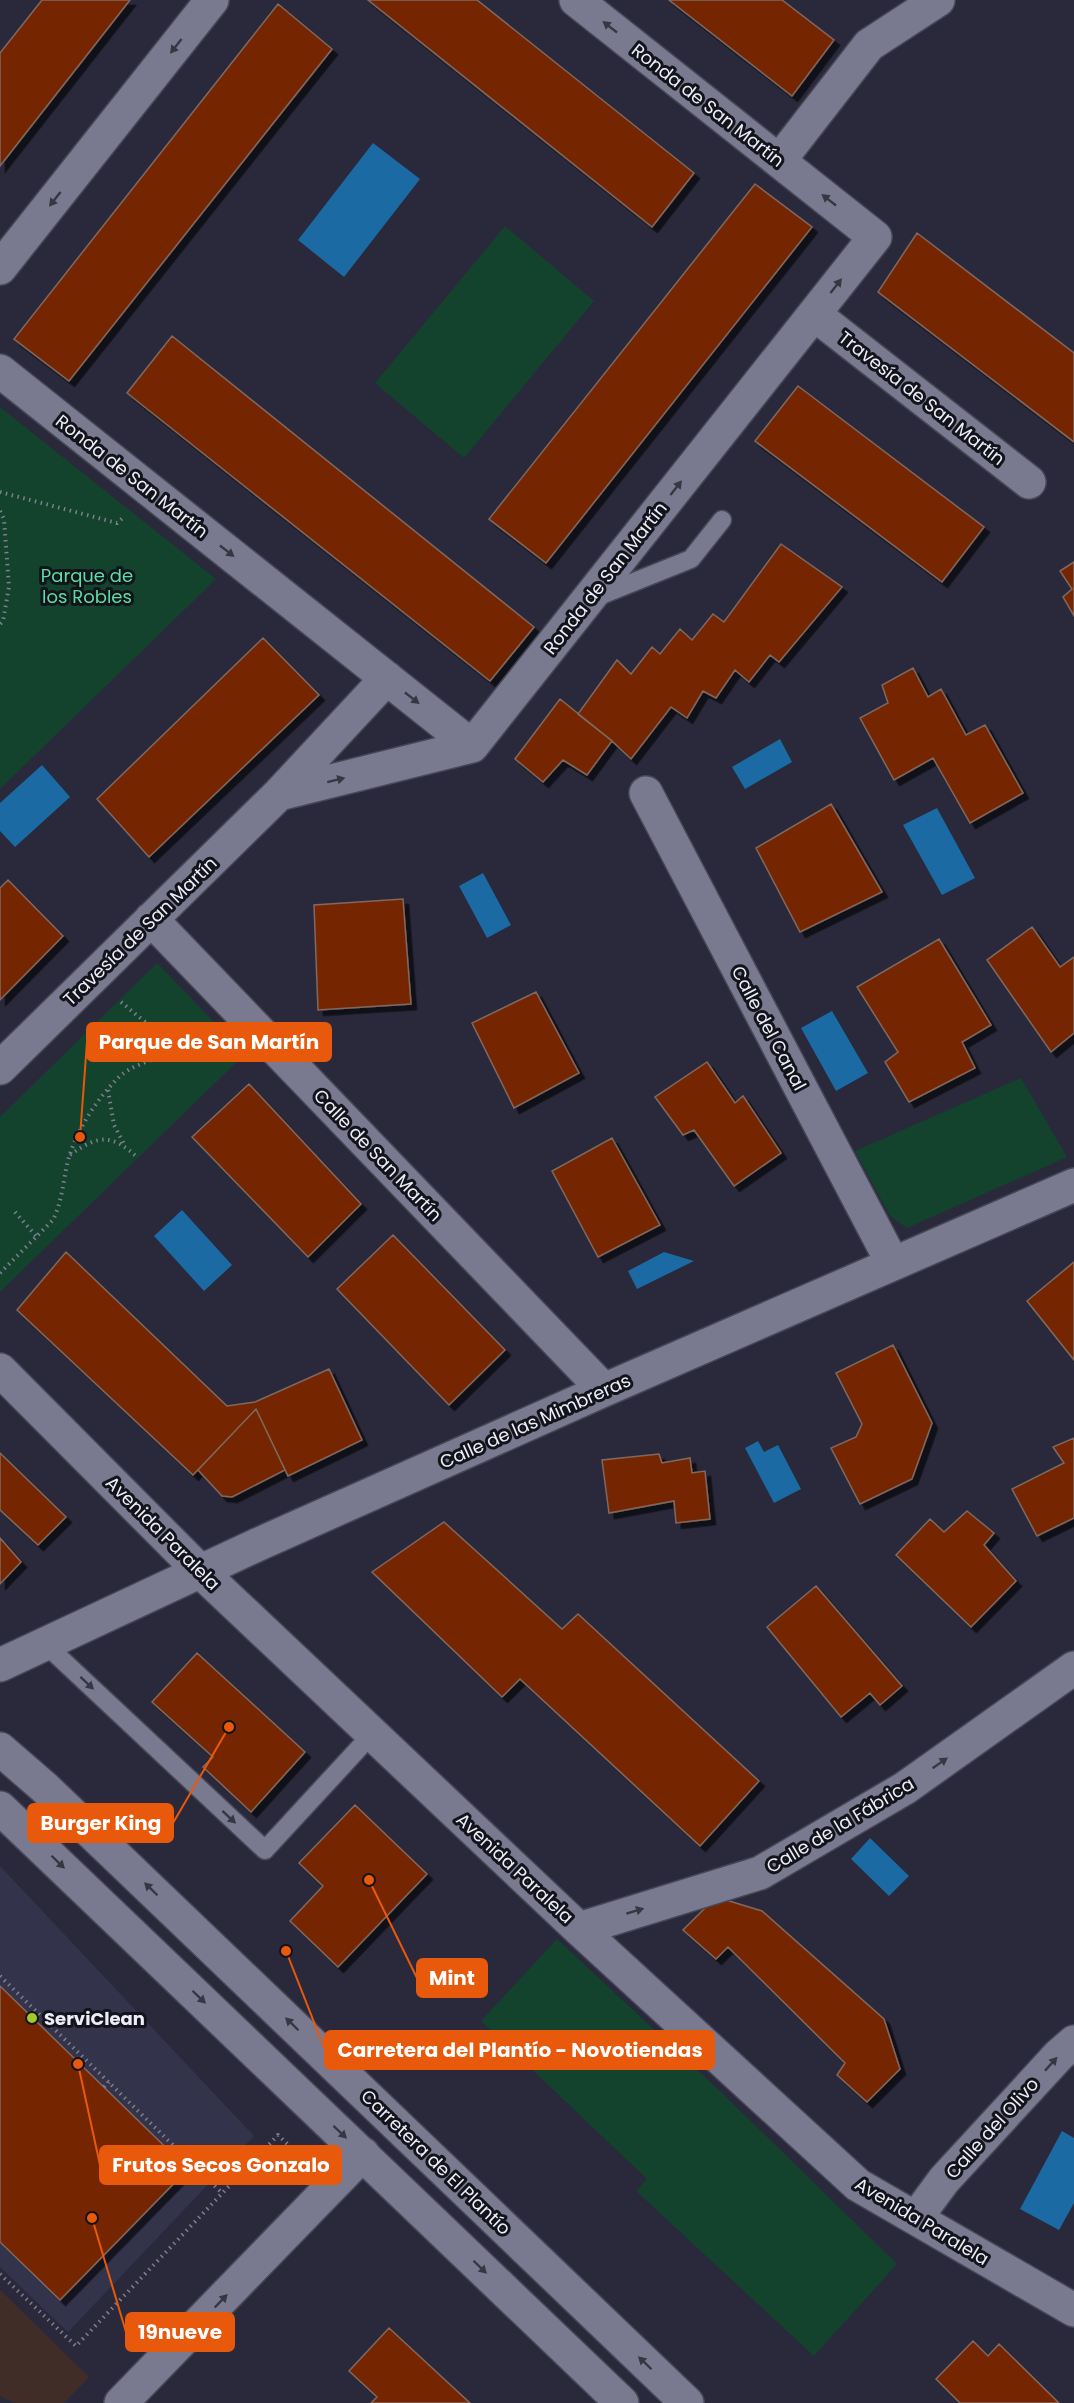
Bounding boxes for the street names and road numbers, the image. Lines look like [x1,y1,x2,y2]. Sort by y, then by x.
street label: Ronda de San Martín [627,38,789,172]
street label: Travesía de San Martín [834,325,1010,471]
street label: Ronda de San Martín [51,409,213,543]
street label: Ronda de San Martín [538,497,672,659]
street label: Travesía de San Martín [58,851,222,1011]
street label: Calle del Canal [726,961,812,1095]
street label: Calle de San Martín [308,1083,448,1227]
street label: Calle de las Mimbreras [436,1368,634,1474]
street label: Avenida Paralela [100,1470,226,1596]
street label: Calle de la Fábrica [762,1771,918,1879]
street label: Avenida Paralela [451,1807,579,1929]
street label: Calle del Olivo [940,2072,1044,2184]
street label: Carretera de El Plantío [355,2084,517,2240]
street label: Avenida Paralela [850,2171,994,2271]

